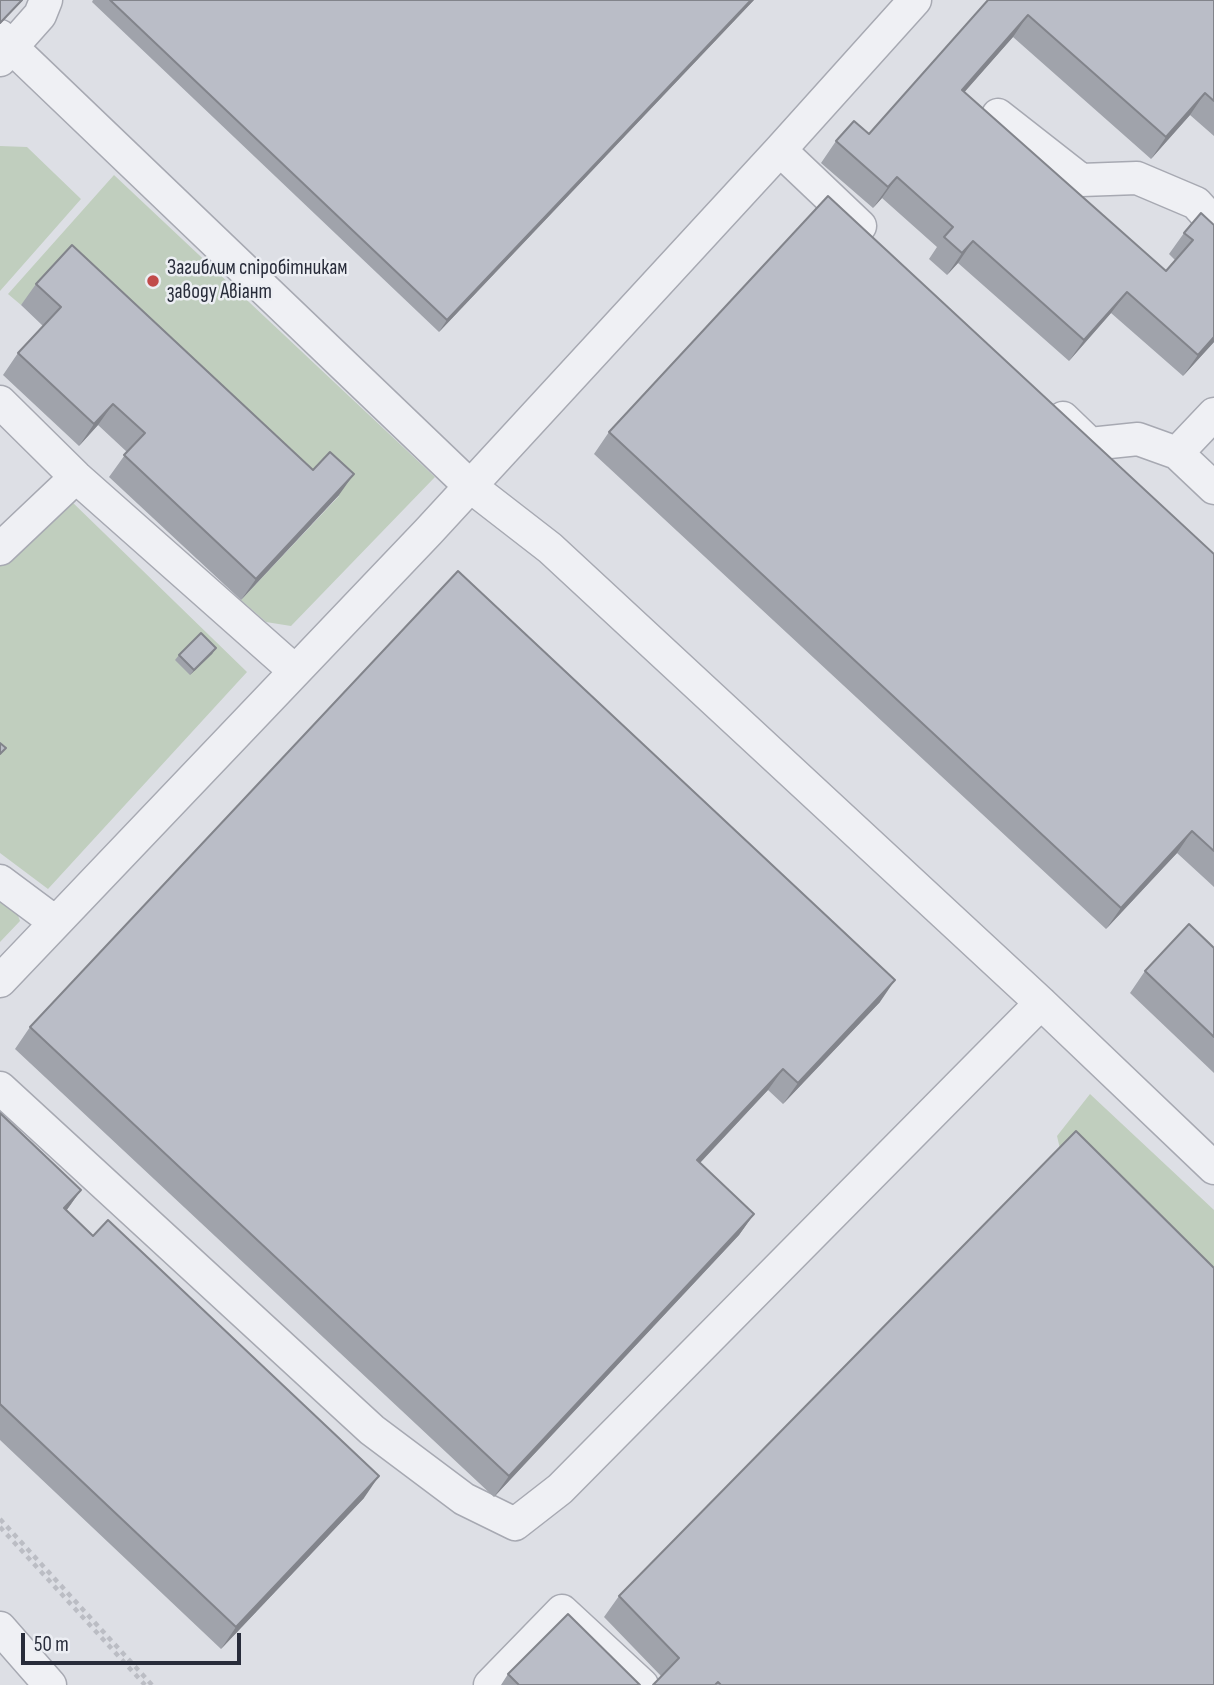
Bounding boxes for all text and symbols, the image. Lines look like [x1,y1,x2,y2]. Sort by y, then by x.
place label: Загиблим спіробітникам заводу Авіант [167,256,347,306]
marker: Загиблим спіробітникам заводу Авіант [145,273,161,289]
scale bar [24,1618,245,1662]
text: 50 m [34,1632,69,1657]

